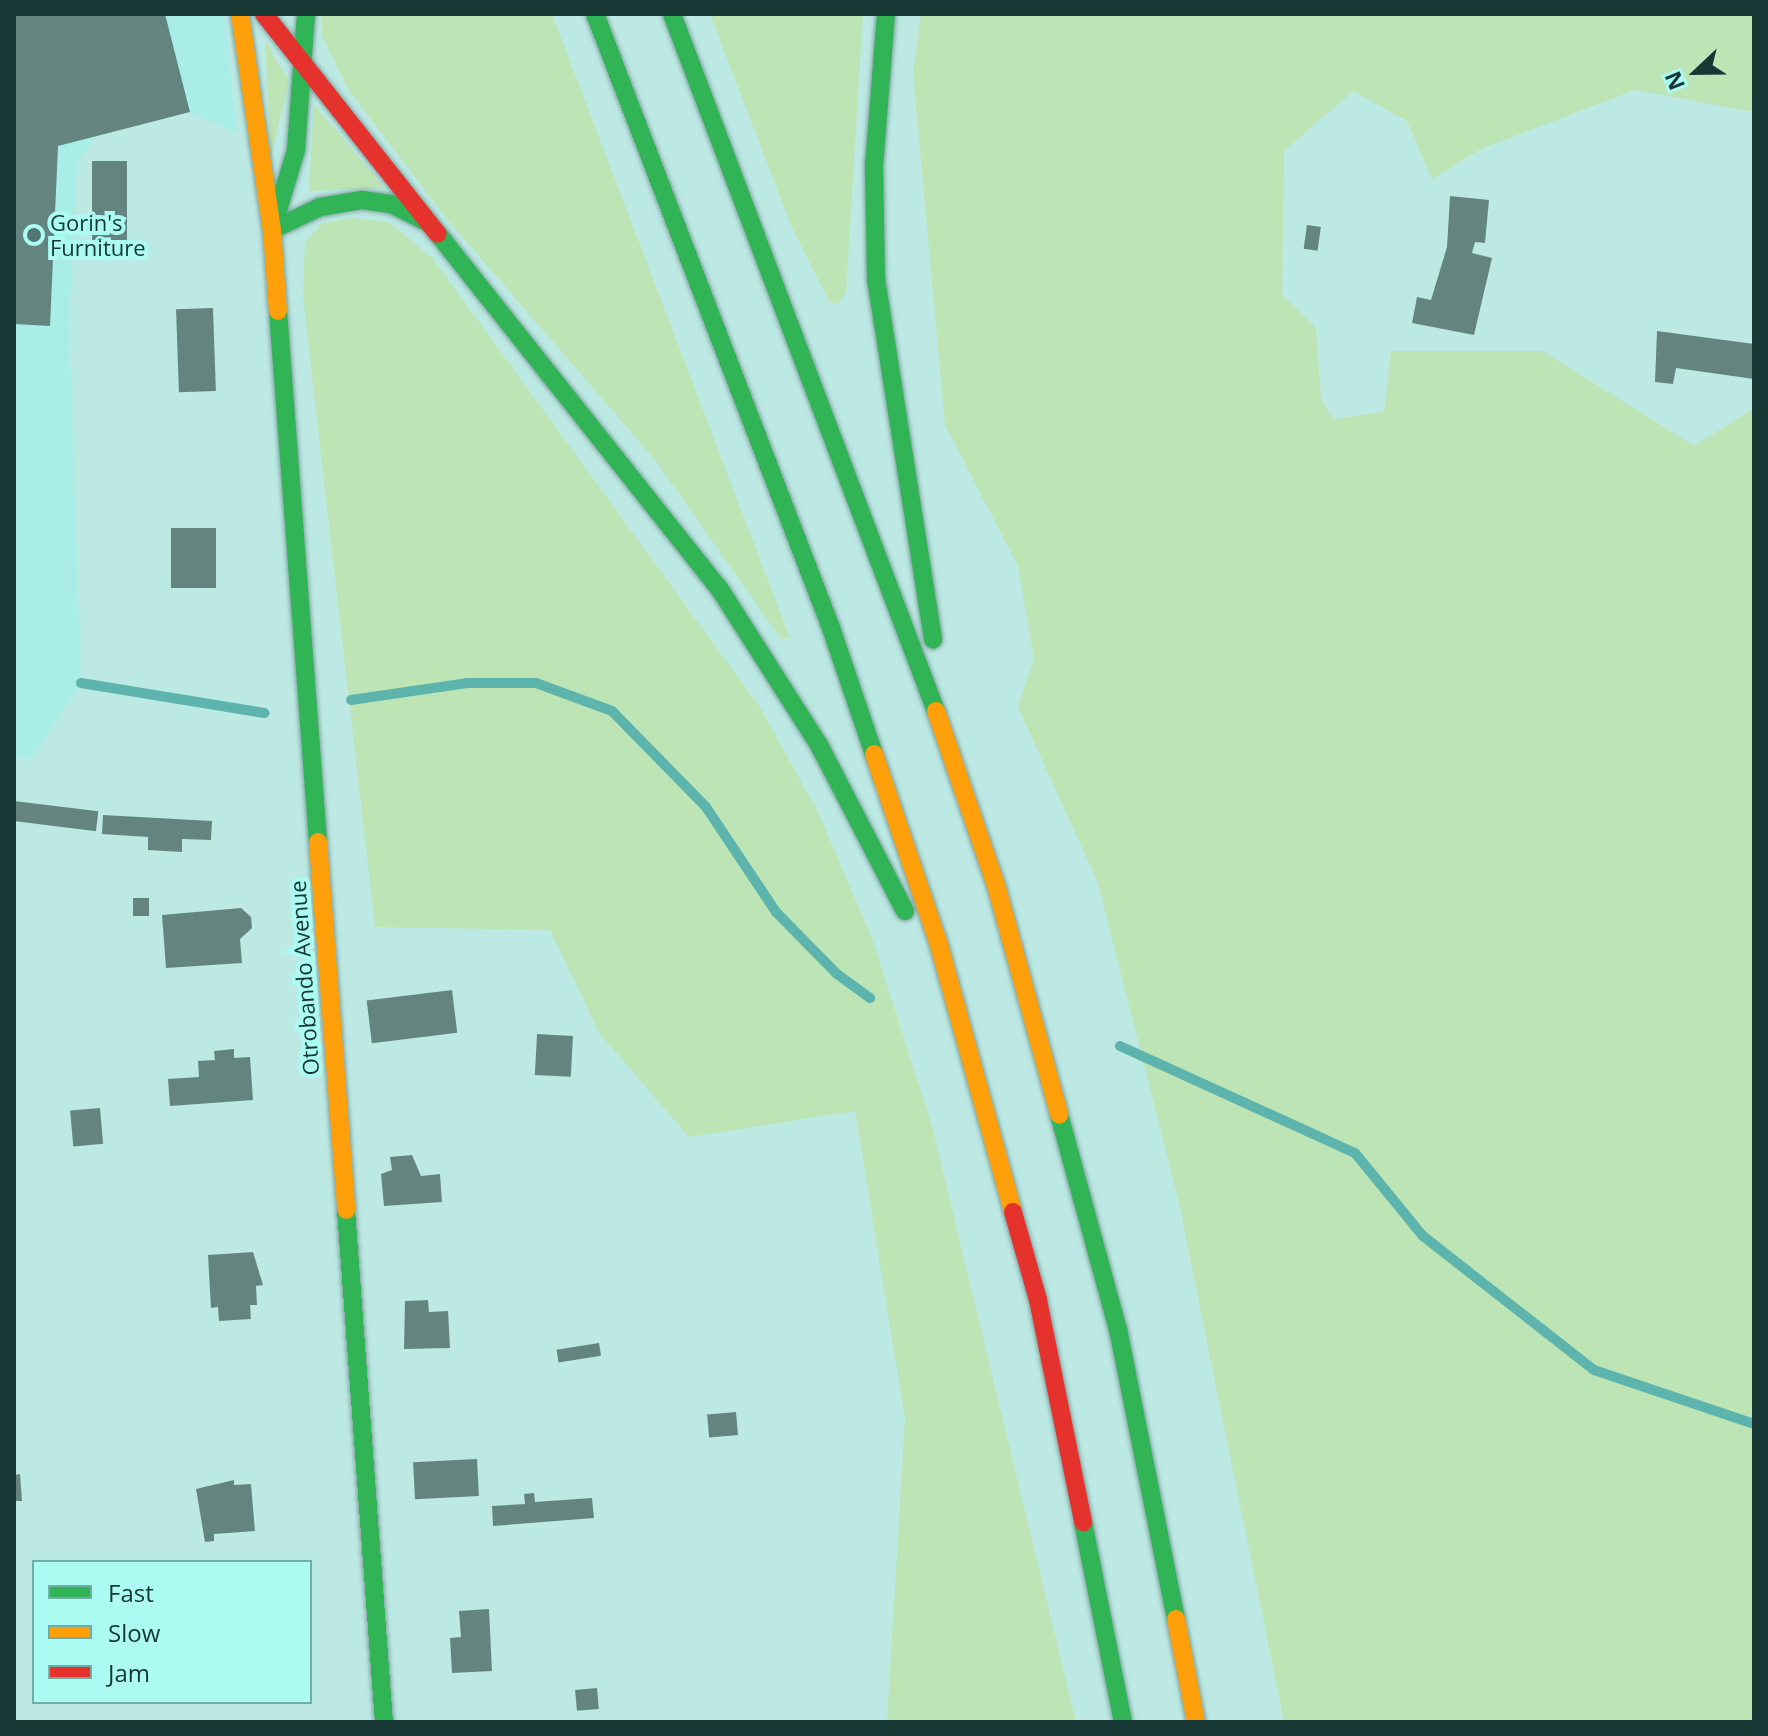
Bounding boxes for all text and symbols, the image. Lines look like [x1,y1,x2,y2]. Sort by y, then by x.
north arrow [1656,32,1736,112]
text: N [1656,67,1691,95]
place label: Gorin's Furniture [50,209,146,260]
marker: Gorin's Furniture [25,226,43,244]
street label: Otrobando Avenue [284,880,324,1076]
legend [32,1560,312,1704]
text: Fast [108,1576,154,1609]
text: Slow [108,1616,160,1649]
text: Jam [108,1656,150,1689]

